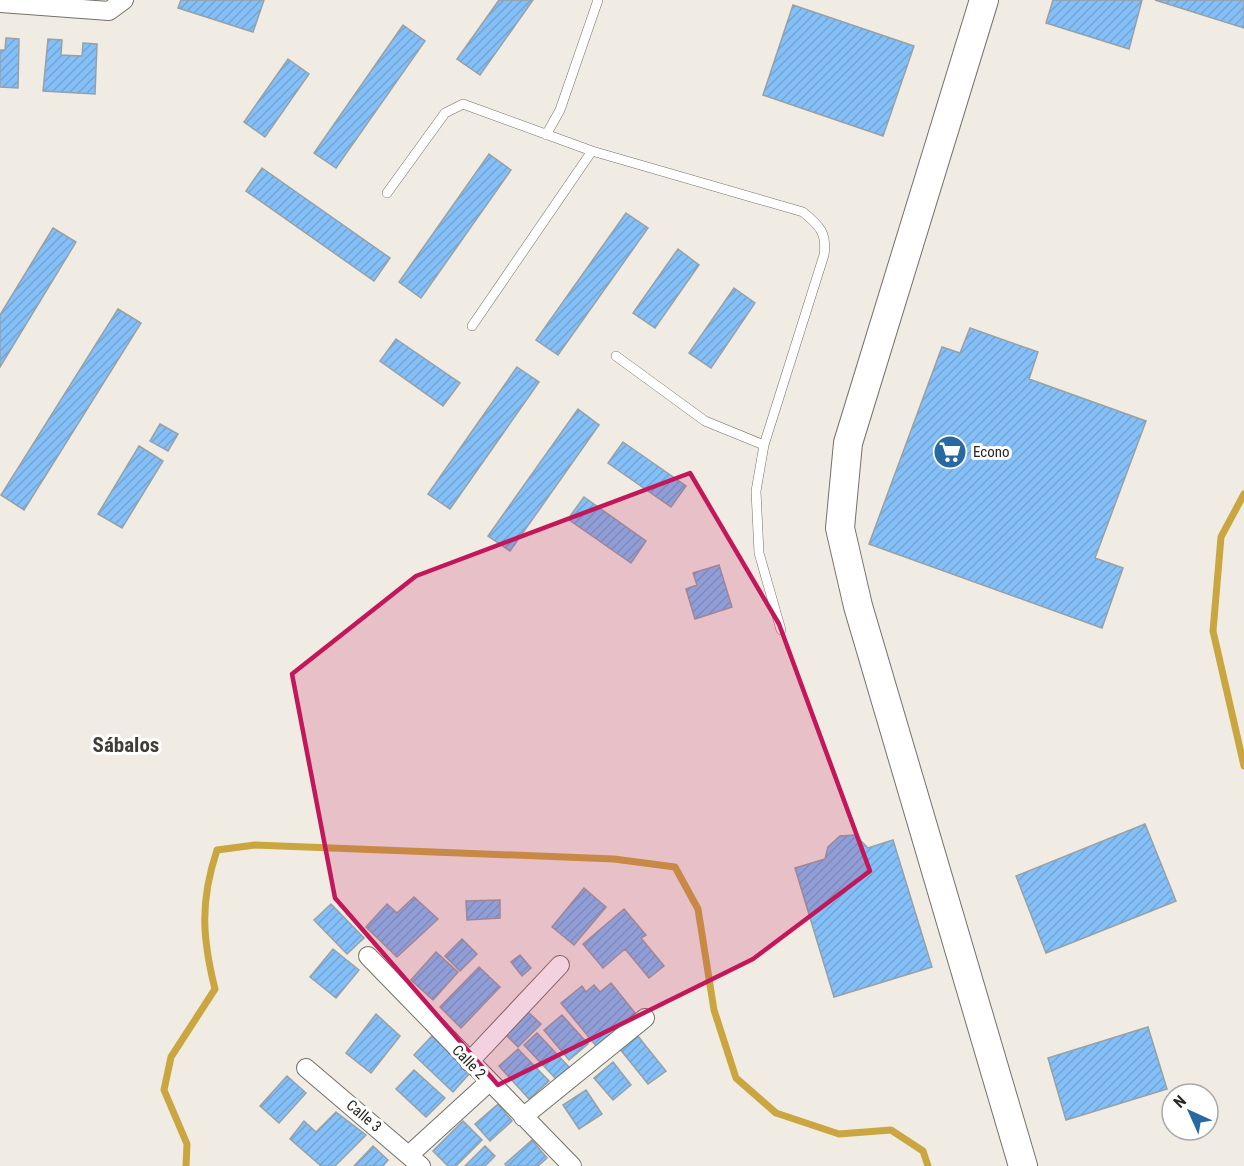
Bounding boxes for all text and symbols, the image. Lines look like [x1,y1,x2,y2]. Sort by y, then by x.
supermarket icon: Econo [932,434,968,470]
place label: Econo [973,443,1010,461]
district label: Sábalos [93,733,159,757]
street label: Calle 2 [448,1041,490,1083]
north arrow [1160,1082,1220,1142]
text: N [1170,1092,1190,1112]
street label: Calle 3 [343,1096,385,1136]

